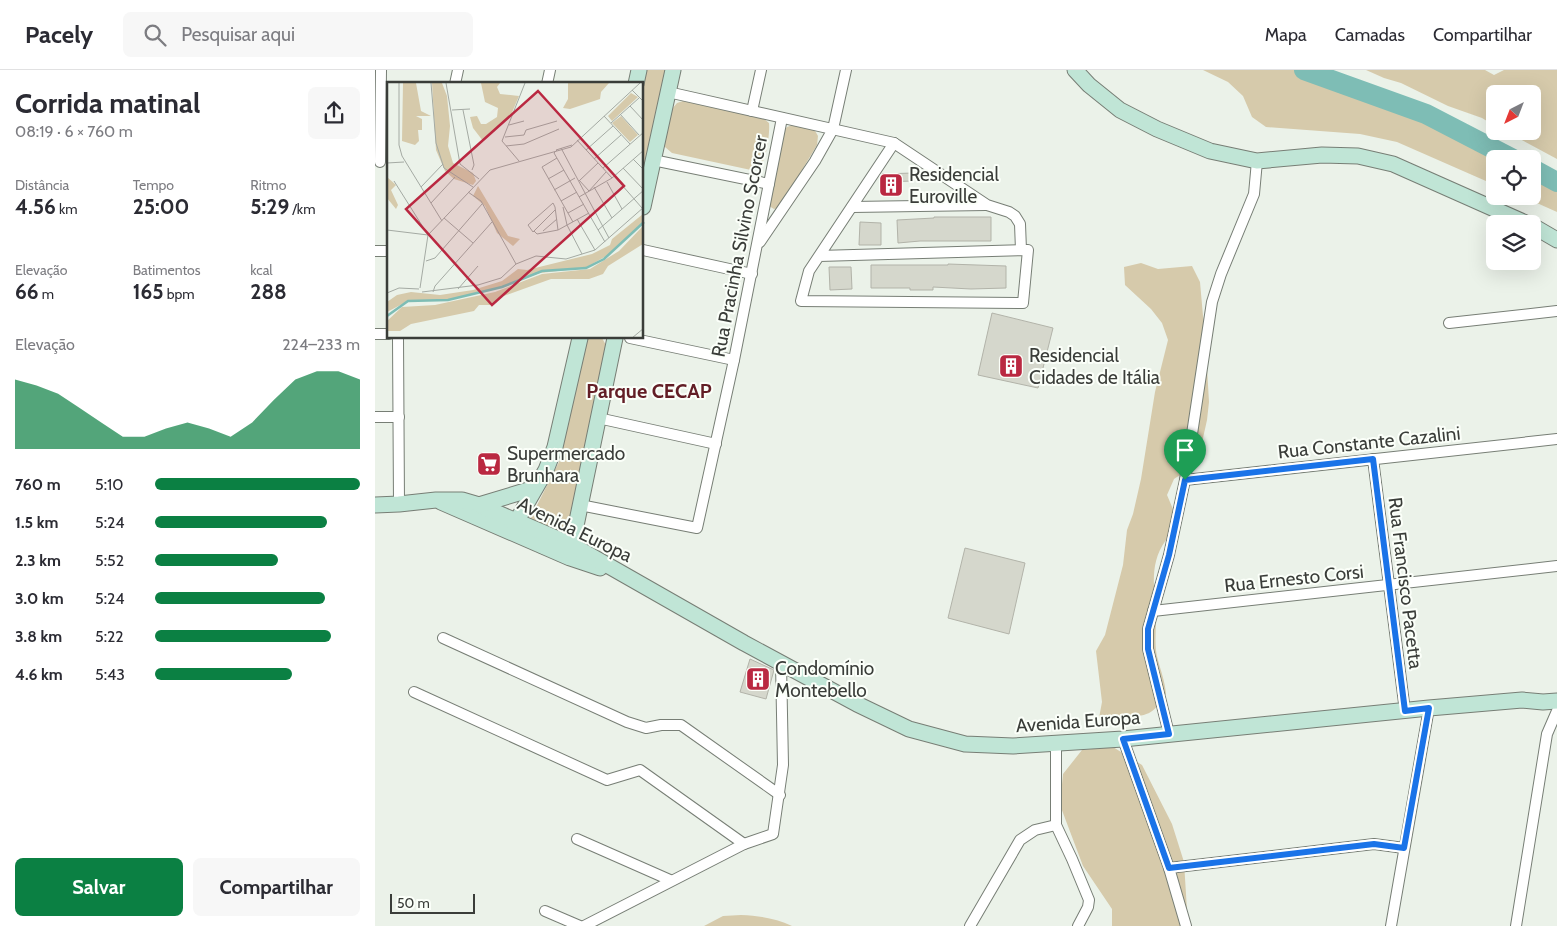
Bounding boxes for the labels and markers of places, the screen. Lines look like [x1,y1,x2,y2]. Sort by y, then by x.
place label: Residencial Euroville [909,163,999,208]
building icon: Residencial Euroville [878,172,904,198]
place label: Residencial Cidades de Itália [1029,344,1160,389]
building icon: Residencial Cidades de Itália [998,353,1024,379]
pin [1164,429,1206,480]
place label: Supermercado Brunhara [507,442,625,487]
supermarket icon: Supermercado Brunhara [476,451,502,477]
place label: Condomínio Montebello [775,657,874,702]
building icon: Condomínio Montebello [745,666,771,692]

